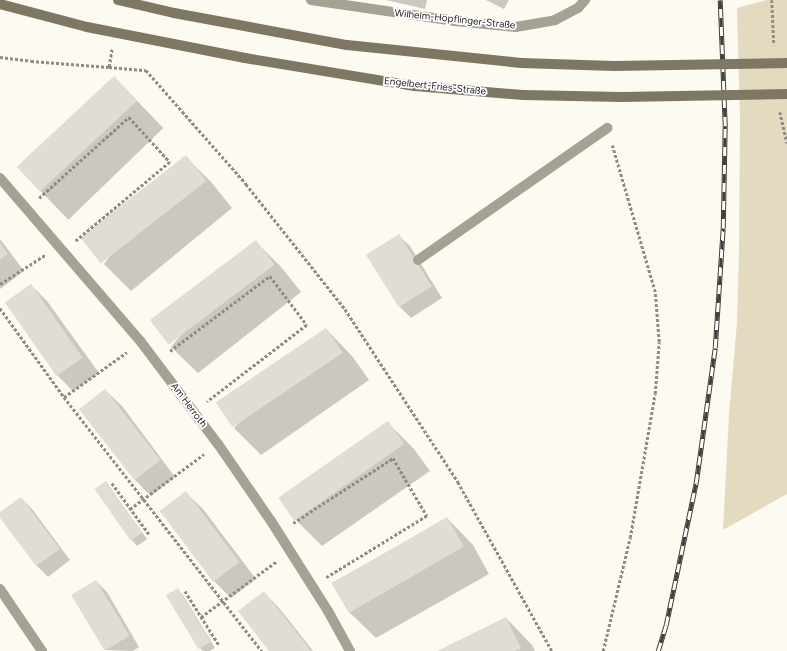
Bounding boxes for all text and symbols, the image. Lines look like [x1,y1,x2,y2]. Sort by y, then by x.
street label: Wilhelm-Höpflinger-Straße [394,7,516,31]
street label: Engelbert-Fries-Straße [383,75,487,97]
street label: Am Herroth [168,380,210,430]

